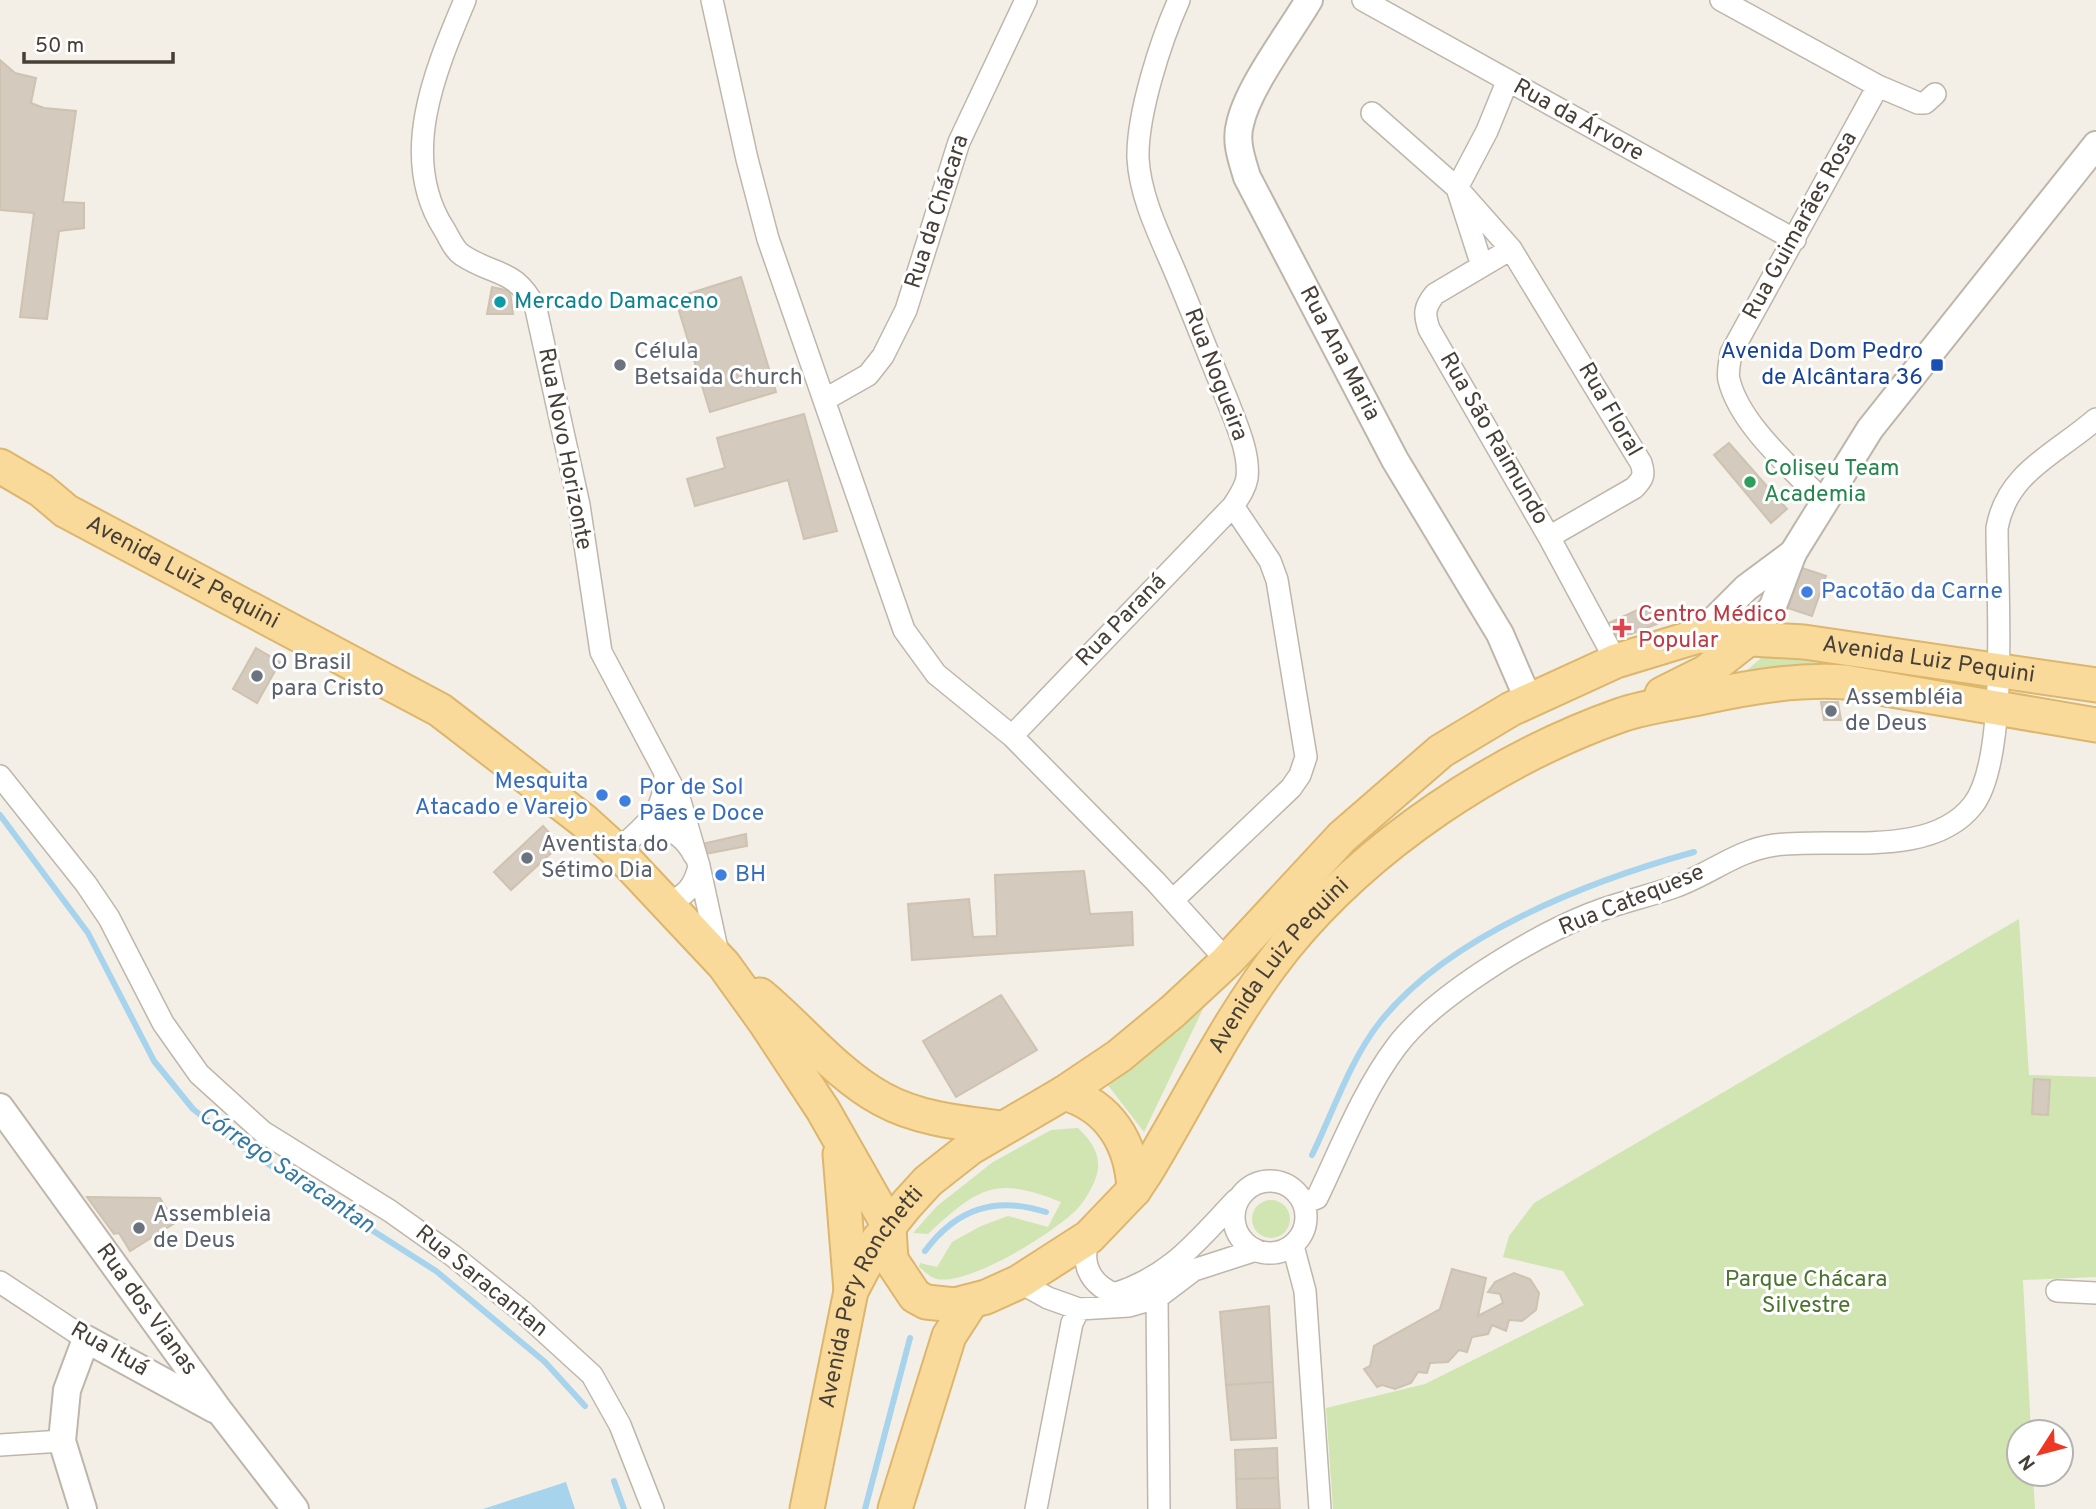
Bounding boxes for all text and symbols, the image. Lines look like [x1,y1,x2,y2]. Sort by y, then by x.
scale bar [24,21,173,65]
text: 50 m [35,33,84,60]
street label: Rua da Árvore [1508,72,1649,169]
street label: Rua Guimarães Rosa [1737,127,1865,325]
street label: Rua da Chácara [899,131,977,293]
street label: Rua Ana Maria [1292,281,1386,426]
place label: Mercado Damaceno [514,288,719,317]
marker: Mercado Damaceno [492,294,508,310]
street label: Rua Nogueira [1176,305,1254,445]
place label: Célula Betsaida Church [634,338,803,393]
place label: Avenida Dom Pedro de Alcântara 36 [1721,338,1923,393]
street label: Rua Novo Horizonte [530,345,598,553]
street label: Rua São Raimundo [1432,348,1554,530]
marker: Célula Betsaida Church [612,357,628,373]
marker: Avenida Dom Pedro de Alcântara 36 [1929,357,1945,373]
street label: Rua Floral [1570,358,1648,462]
place label: Coliseu Team Academia [1764,455,1900,510]
marker: Coliseu Team Academia [1742,474,1758,490]
street label: Avenida Luiz Pequini [81,510,284,636]
street label: Rua Paraná [1071,569,1173,673]
place label: Pacotão da Carne [1821,578,2003,607]
marker: Pacotão da Carne [1799,584,1815,600]
place label: Centro Médico Popular [1638,601,1787,656]
marker: Centro Médico Popular [1612,618,1632,638]
street label: Avenida Luiz Pequini [1820,630,2037,690]
place label: O Brasil para Cristo [271,649,384,704]
marker: O Brasil para Cristo [249,668,265,684]
place label: Assembléia de Deus [1845,684,1963,739]
marker: Assembléia de Deus [1823,703,1839,719]
place label: Mesquita Atacado e Varejo [415,768,588,823]
place label: Por de Sol Pães e Doce [639,774,764,829]
marker: Mesquita Atacado e Varejo [594,787,610,803]
marker: Por de Sol Pães e Doce [617,793,633,809]
place label: Aventista do Sétimo Dia [541,831,669,886]
marker: Aventista do Sétimo Dia [519,850,535,866]
street label: Rua Catequese [1555,859,1709,943]
place label: BH [735,861,766,890]
marker: BH [713,867,729,883]
street label: Avenida Luiz Pequini [1203,872,1356,1059]
water label: Córrego Saracantan [192,1101,380,1241]
street label: Avenida Pery Ronchetti [813,1180,930,1411]
place label: Assembleia de Deus [153,1201,271,1256]
marker: Assembleia de Deus [131,1220,147,1236]
street label: Rua Saracantan [409,1220,553,1344]
street label: Rua dos Vianas [89,1238,204,1381]
park label: Parque Chácara Silvestre [1725,1266,1887,1321]
street label: Rua Ituá [65,1316,153,1384]
north arrow [2005,1418,2075,1488]
text: N [2014,1449,2042,1474]

